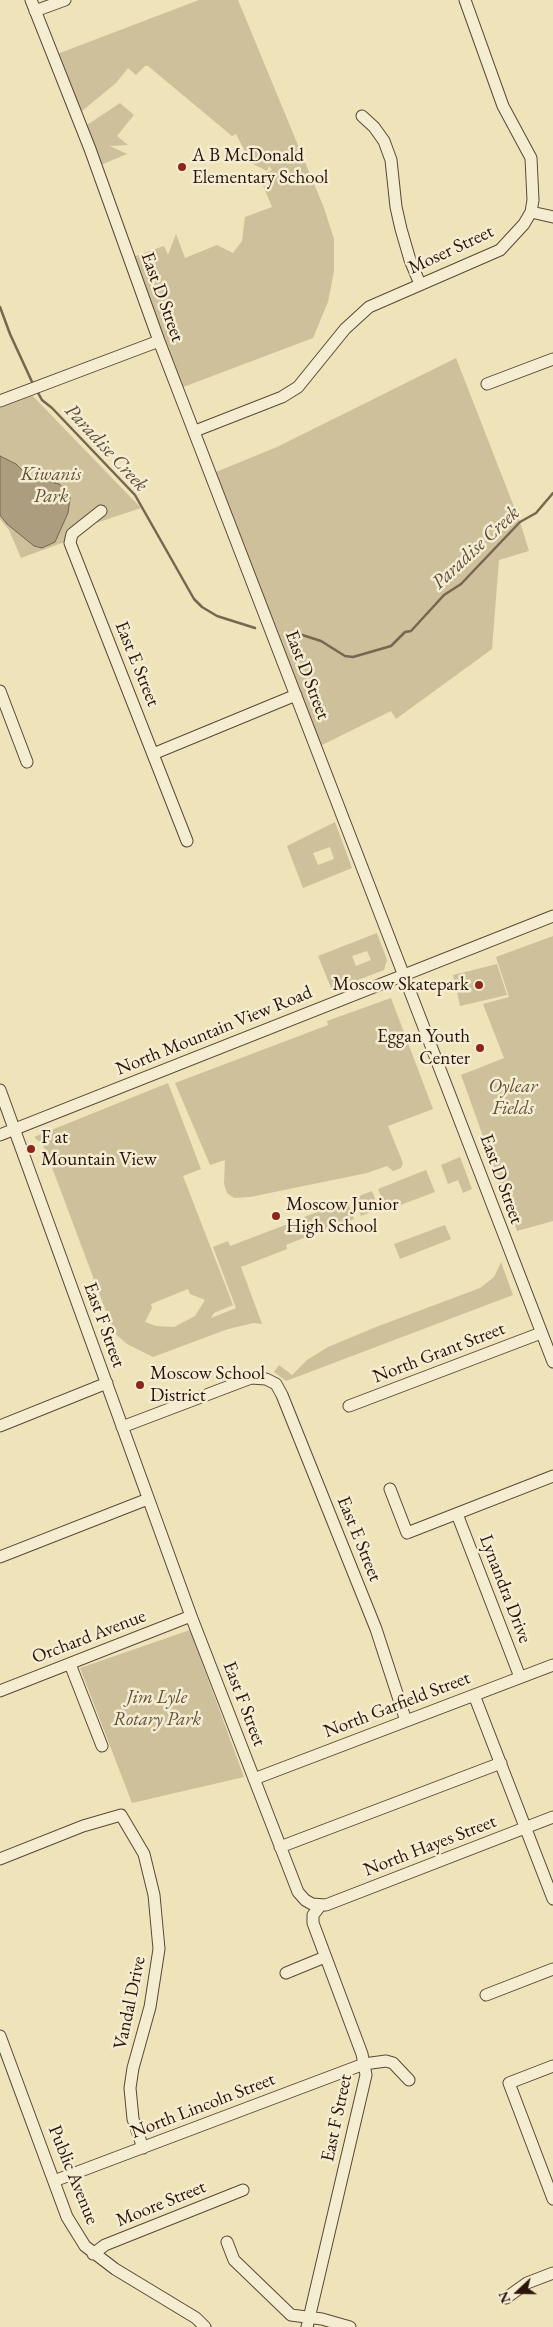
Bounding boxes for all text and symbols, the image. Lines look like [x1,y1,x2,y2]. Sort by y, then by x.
place label: A B McDonald Elementary School [192,145,328,189]
marker: A B McDonald Elementary School [176,161,188,173]
street label: Moser Street [405,220,497,280]
street label: East D Street [135,249,189,345]
water label: Paradise Creek [59,399,153,497]
park label: Kiwanis Park [21,464,81,508]
water label: Paradise Creek [427,501,525,595]
street label: East E Street [110,618,164,710]
street label: East D Street [280,627,334,723]
place label: Moscow Skatepark [332,974,469,996]
marker: Moscow Skatepark [473,979,485,991]
street label: North Mountain View Road [113,981,315,1081]
place label: Eggan Youth Center [377,1026,470,1070]
marker: Eggan Youth Center [474,1042,486,1054]
park label: Oylear Fields [489,1076,537,1120]
place label: F at Mountain View [41,1127,157,1171]
street label: East D Street [474,1131,528,1227]
marker: F at Mountain View [25,1143,37,1155]
place label: Moscow Junior High School [286,1194,398,1238]
marker: Moscow Junior High School [270,1210,282,1222]
street label: East F Street [78,1279,130,1371]
street label: North Grant Street [370,1317,508,1389]
place label: Moscow School District [150,1363,265,1407]
marker: Moscow School District [134,1379,146,1391]
street label: East E Street [332,1493,386,1585]
street label: Lynandra Drive [474,1532,536,1646]
street label: Orchard Avenue [29,1605,149,1669]
street label: East F Street [217,1658,271,1750]
street label: North Garfield Street [321,1667,473,1743]
park label: Jim Lyle Rotary Park [113,1687,201,1731]
street label: North Hayes Street [361,1810,499,1882]
street label: Vandal Drive [109,1954,151,2052]
street label: North Lincoln Street [128,2068,278,2144]
street label: East F Street [317,2072,357,2164]
street label: Public Avenue [43,2122,103,2228]
street label: Moore Street [113,2176,209,2232]
north arrow [493,2267,543,2317]
text: N [494,2289,514,2306]

